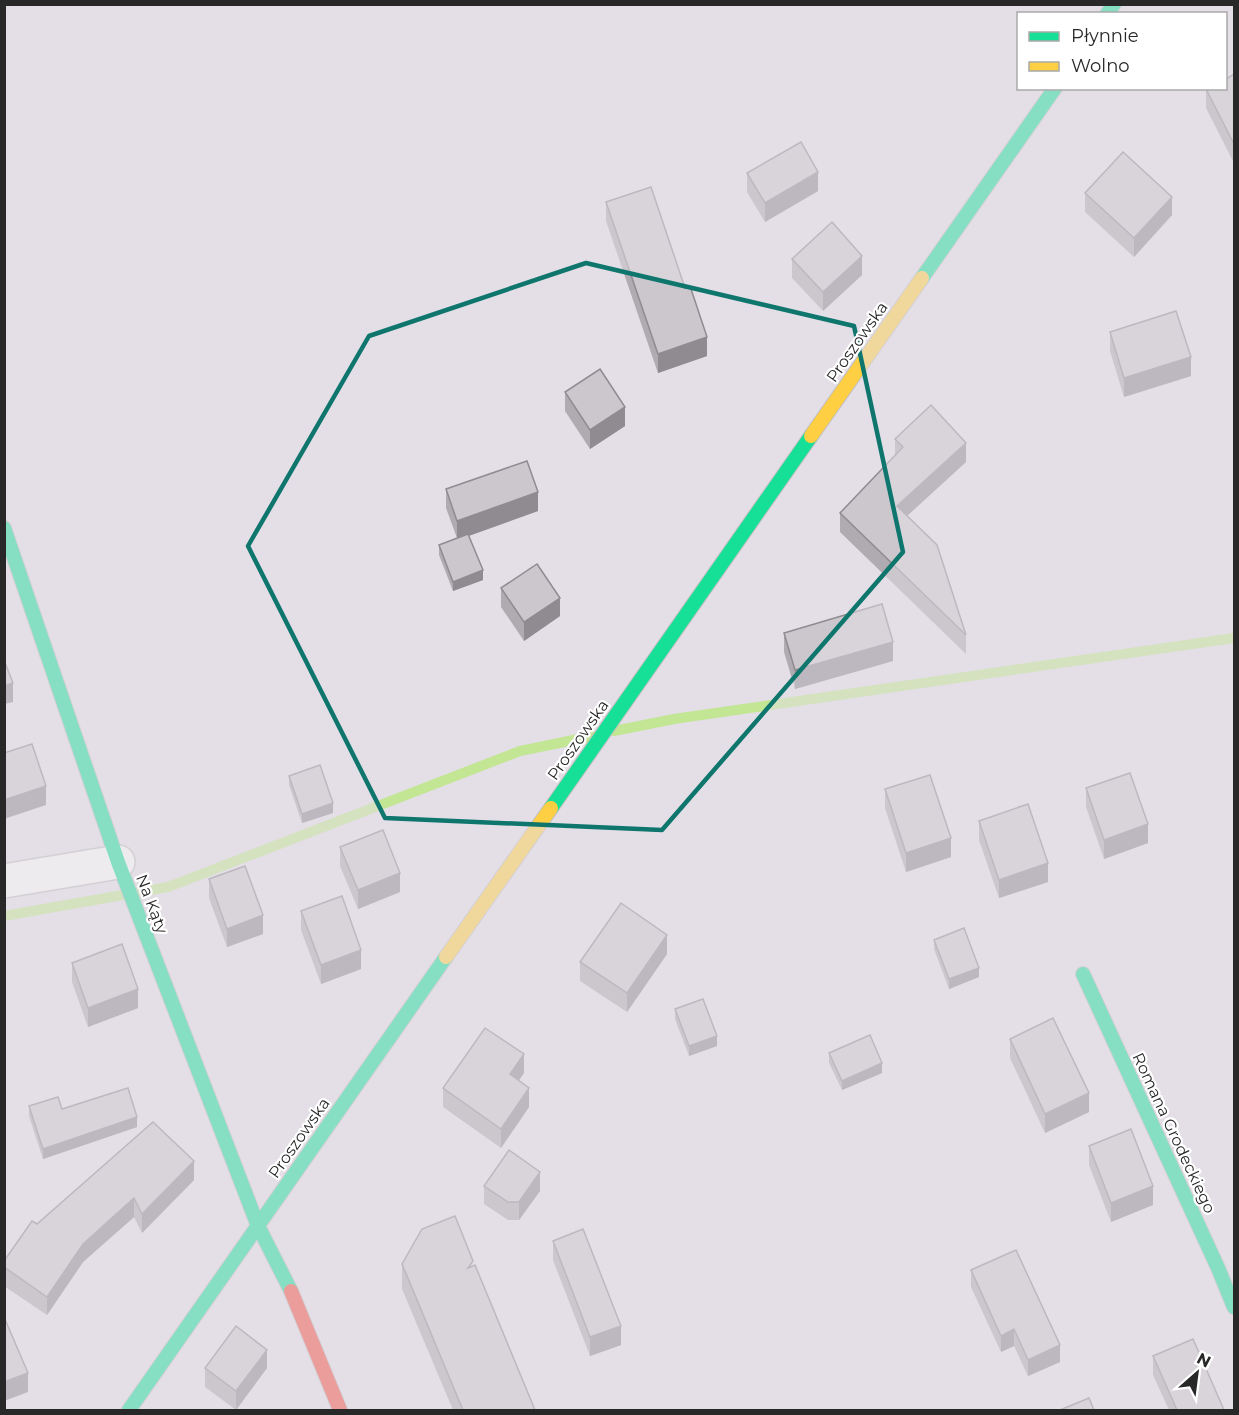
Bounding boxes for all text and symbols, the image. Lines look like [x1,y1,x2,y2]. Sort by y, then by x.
legend [1017,12,1227,90]
text: Płynnie [1071,25,1139,47]
text: Wolno [1071,55,1130,77]
street label: Proszowska [822,298,892,386]
street label: Proszowska [543,696,613,784]
street label: Na Kąty [132,872,172,937]
street label: Romana Grodeckiego [1128,1050,1220,1216]
street label: Proszowska [264,1094,334,1182]
north arrow [1167,1343,1227,1403]
text: N [1194,1349,1214,1372]

